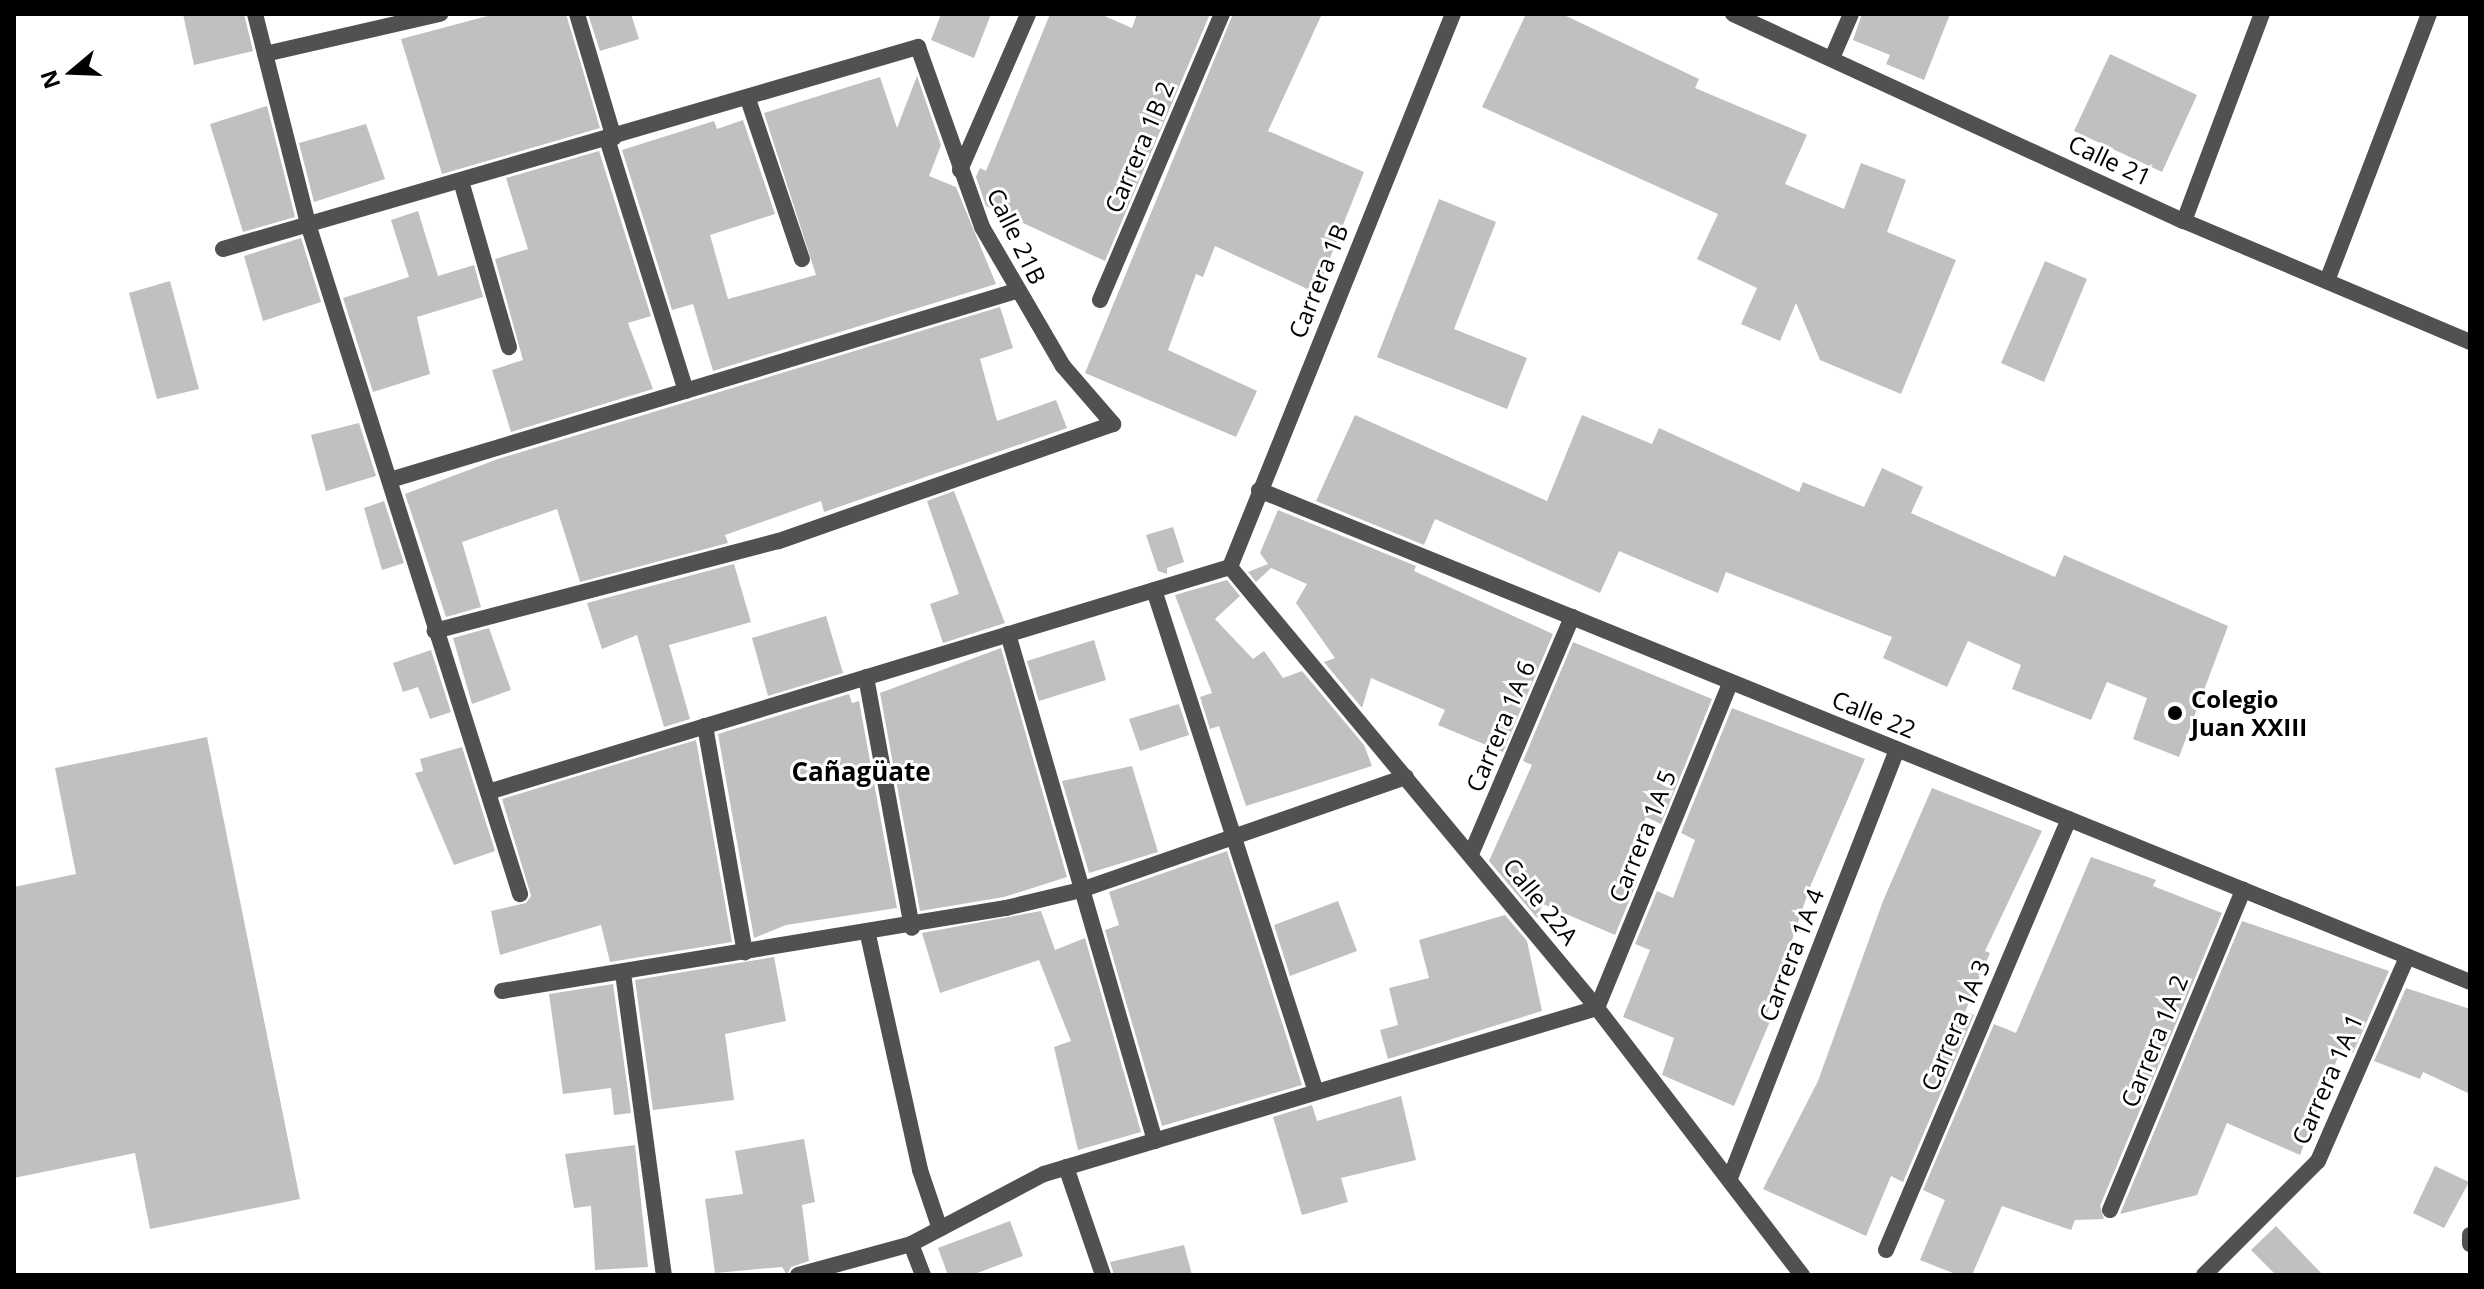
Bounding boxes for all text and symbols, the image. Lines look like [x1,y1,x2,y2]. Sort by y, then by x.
north arrow [32,32,112,112]
text: N [32,66,66,93]
street label: Carrera 1B 2 [1098,77,1180,217]
street label: Calle 21 [2064,128,2156,192]
street label: Calle 21B [981,183,1053,289]
street label: Carrera 1B [1282,220,1354,342]
street label: Carrera 1A 6 [1459,656,1541,796]
street label: Calle 22 [1828,684,1920,744]
place label: Colegio Juan XXIII [2191,685,2307,741]
marker: Colegio Juan XXIII [2166,704,2184,722]
district label: Cañagüate [791,756,931,788]
street label: Carrera 1A 5 [1602,766,1682,906]
street label: Calle 22A [1497,852,1585,950]
street label: Carrera 1A 4 [1753,885,1829,1025]
street label: Carrera 1A 3 [1914,955,1996,1095]
street label: Carrera 1A 2 [2114,971,2194,1111]
street label: Carrera 1A 1 [2285,1009,2369,1149]

